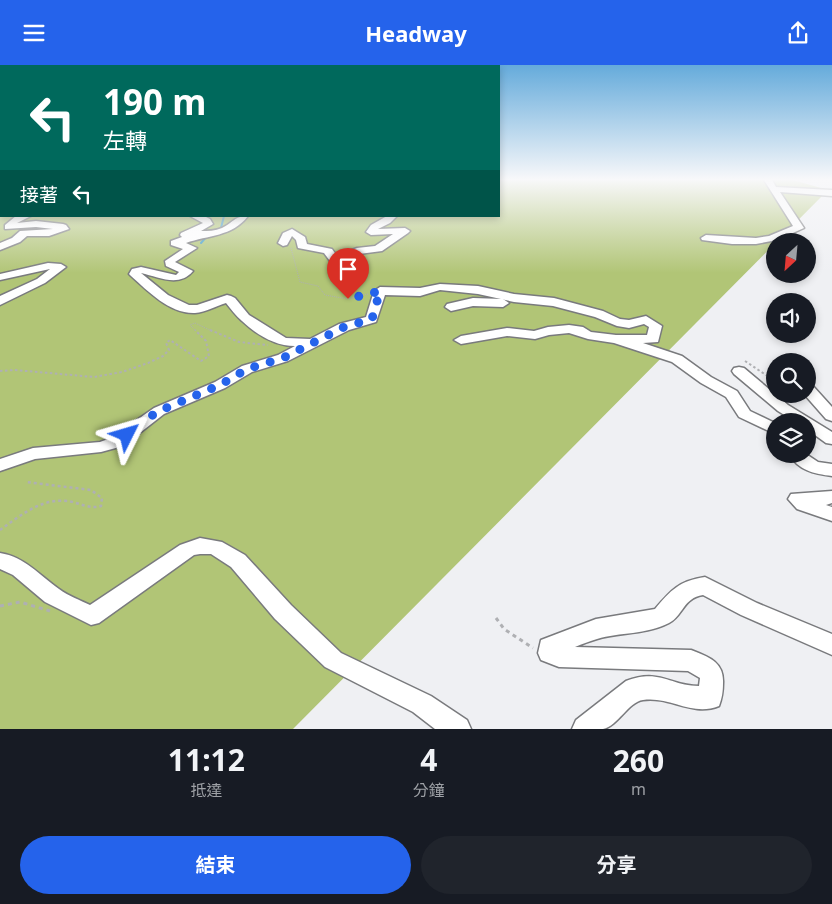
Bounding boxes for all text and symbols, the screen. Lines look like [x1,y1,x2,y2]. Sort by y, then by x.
text: Headway [365,18,467,48]
icon: menu [20,19,48,47]
icon: share [784,19,812,47]
text: 190 m [103,78,206,125]
icon: left [20,85,85,150]
text: 左轉 [103,125,147,155]
icon: left [68,180,96,208]
text: 接著 [20,182,58,208]
north arrow [766,233,816,283]
map controls [766,233,816,463]
pin [327,248,369,299]
icon: arrive [334,255,362,283]
button: sound [766,293,816,343]
button: search [766,353,816,403]
position arrow [100,408,152,460]
button: layers [766,413,816,463]
text: 11:12 [168,739,245,780]
text: 4 [420,739,437,780]
text: 260 [613,740,664,781]
text: m [631,778,646,800]
text: 抵達 [190,779,222,801]
text: 分鐘 [413,779,445,801]
button: 結束 [20,836,411,894]
button: 分享 [421,836,812,894]

